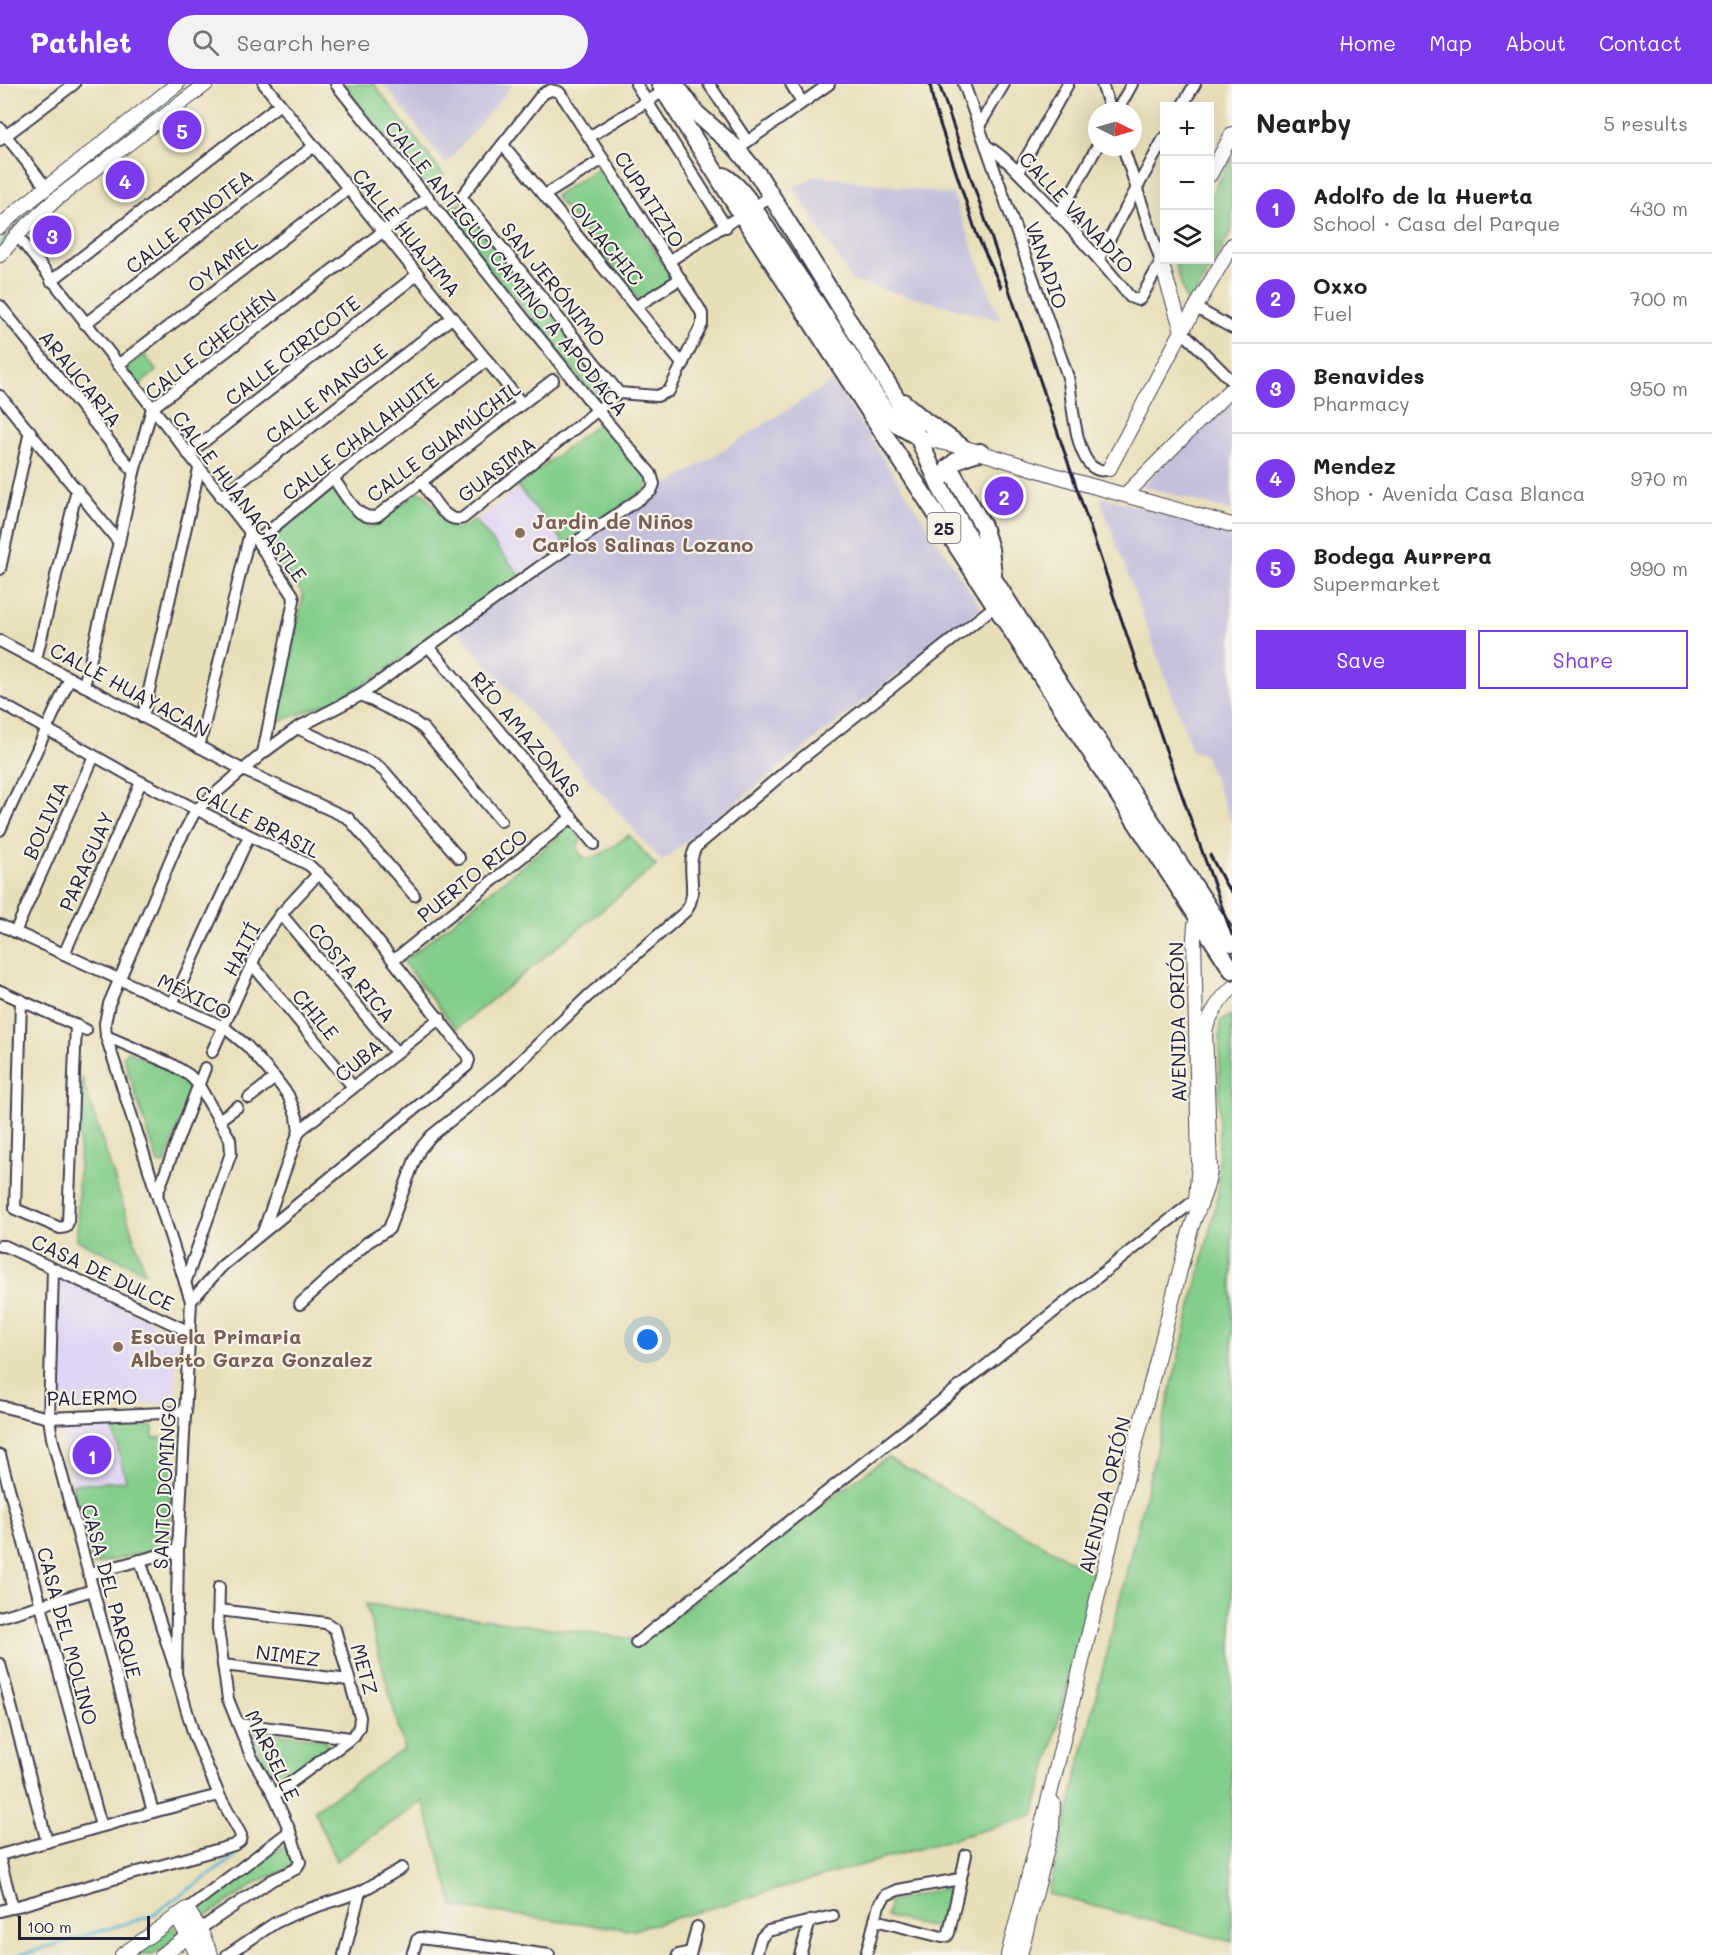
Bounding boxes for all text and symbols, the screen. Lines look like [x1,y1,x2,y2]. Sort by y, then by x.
search box [168,15,588,69]
text: Pathlet [30,24,132,60]
icon: search [189,26,222,59]
text: Search here [237,28,371,57]
text: Home [1339,29,1396,56]
text: Map [1429,29,1472,56]
text: About [1505,29,1566,56]
text: Contact [1599,29,1682,56]
north arrow [1088,102,1142,156]
map controls [1160,102,1214,264]
button: + [1160,102,1214,156]
text: Nearby [1256,106,1351,140]
pin: 5 [162,108,201,152]
text: 5 results [1603,110,1688,136]
street label: CALLE ANTIGUO CAMINO A APODACA [380,115,634,421]
street label: CUPATIZIO [609,146,691,252]
street label: CALLE VANADIO [1014,146,1140,278]
button: − [1160,156,1214,210]
pin: 4 [106,158,144,202]
street label: CALLE HUAJIMA [347,162,467,302]
street label: CALLE PINOTEA [120,163,258,279]
text: Adolfo de la Huerta [1313,181,1533,210]
text: 1 [1271,195,1280,221]
text: 430 m [1630,195,1688,221]
street label: OVIACHIC [564,196,650,290]
button: layers [1160,210,1214,264]
text: School · Casa del Parque [1313,210,1560,236]
pin: 3 [32,212,72,258]
street label: SAN JERÓNIMO [496,216,612,352]
street label: VANADIO [1021,218,1073,312]
street label: OYAMEL [182,228,262,298]
text: Oxxo [1313,271,1367,300]
street label: CALLE CHECHÉN [139,283,281,405]
text: 2 [1270,285,1281,311]
text: 700 m [1630,285,1688,311]
street label: CALLE CIRICOTE [219,289,365,411]
text: Fuel [1313,300,1353,326]
street label: ARAUCARIA [34,324,128,432]
street label: CALLE MANGLE [260,337,392,449]
text: Benavides [1313,361,1425,390]
street label: CALLE CHALAHUITE [276,366,444,506]
street label: CALLE GUAMÚCHIL [361,374,526,507]
text: 3 [1270,375,1282,401]
text: 950 m [1630,375,1688,401]
text: Pharmacy [1313,390,1410,416]
street label: CALLE HUANACASTLE [167,405,313,587]
street label: GUASIMA [452,430,540,508]
text: Mendez [1313,451,1396,480]
text: 4 [1269,465,1282,491]
text: 970 m [1630,465,1688,491]
pin: 2 [984,474,1024,518]
text: Shop · Avenida Casa Blanca [1313,480,1585,506]
place label: Jardin de Niños Carlos Salinas Lozano [532,508,753,557]
road number: 25 [928,513,960,543]
marker: Jardin de Niños Carlos Salinas Lozano [513,526,527,540]
text: Bodega Aurrera [1313,541,1492,570]
text: 5 [1270,555,1281,581]
text: 990 m [1630,555,1688,581]
text: Supermarket [1313,570,1440,596]
button: Save [1256,630,1466,689]
button: Share [1478,630,1688,689]
street label: CALLE HUAYACAN [46,636,214,742]
street label: RÍO AMAZONAS [466,666,586,802]
street label: BOLIVIA [16,777,74,863]
street label: CALLE BRASIL [191,778,325,864]
street label: PARAGUAY [53,807,119,915]
street label: PUERTO RICO [411,822,533,928]
street label: COSTA RICA [303,917,401,1027]
street label: HAITÍ [217,918,266,980]
street label: AVENIDA ORIÓN [1163,941,1191,1103]
street label: MÉXICO [154,967,236,1025]
street label: CHILE [287,983,345,1045]
street label: CUBA [329,1033,387,1087]
street label: CASA DE DULCE [27,1228,179,1316]
place label: Escuela Primaria Alberto Garza Gonzalez [130,1323,373,1372]
your location [633,1325,662,1354]
marker: Escuela Primaria Alberto Garza Gonzalez [111,1340,125,1354]
street label: PALERMO [46,1383,138,1411]
street label: SANTO DOMINGO [146,1396,182,1570]
street label: AVENIDA ORIÓN [1072,1414,1136,1576]
pin: 1 [72,1432,112,1478]
street label: CASA DEL PARQUE [76,1501,148,1681]
street label: CASA DEL MOLINO [32,1544,104,1728]
street label: NIMEZ [254,1638,322,1672]
street label: METZ [345,1640,385,1698]
street label: MARSELLE [240,1705,306,1805]
scale bar [18,1913,150,1940]
text: 100 m [27,1916,72,1937]

